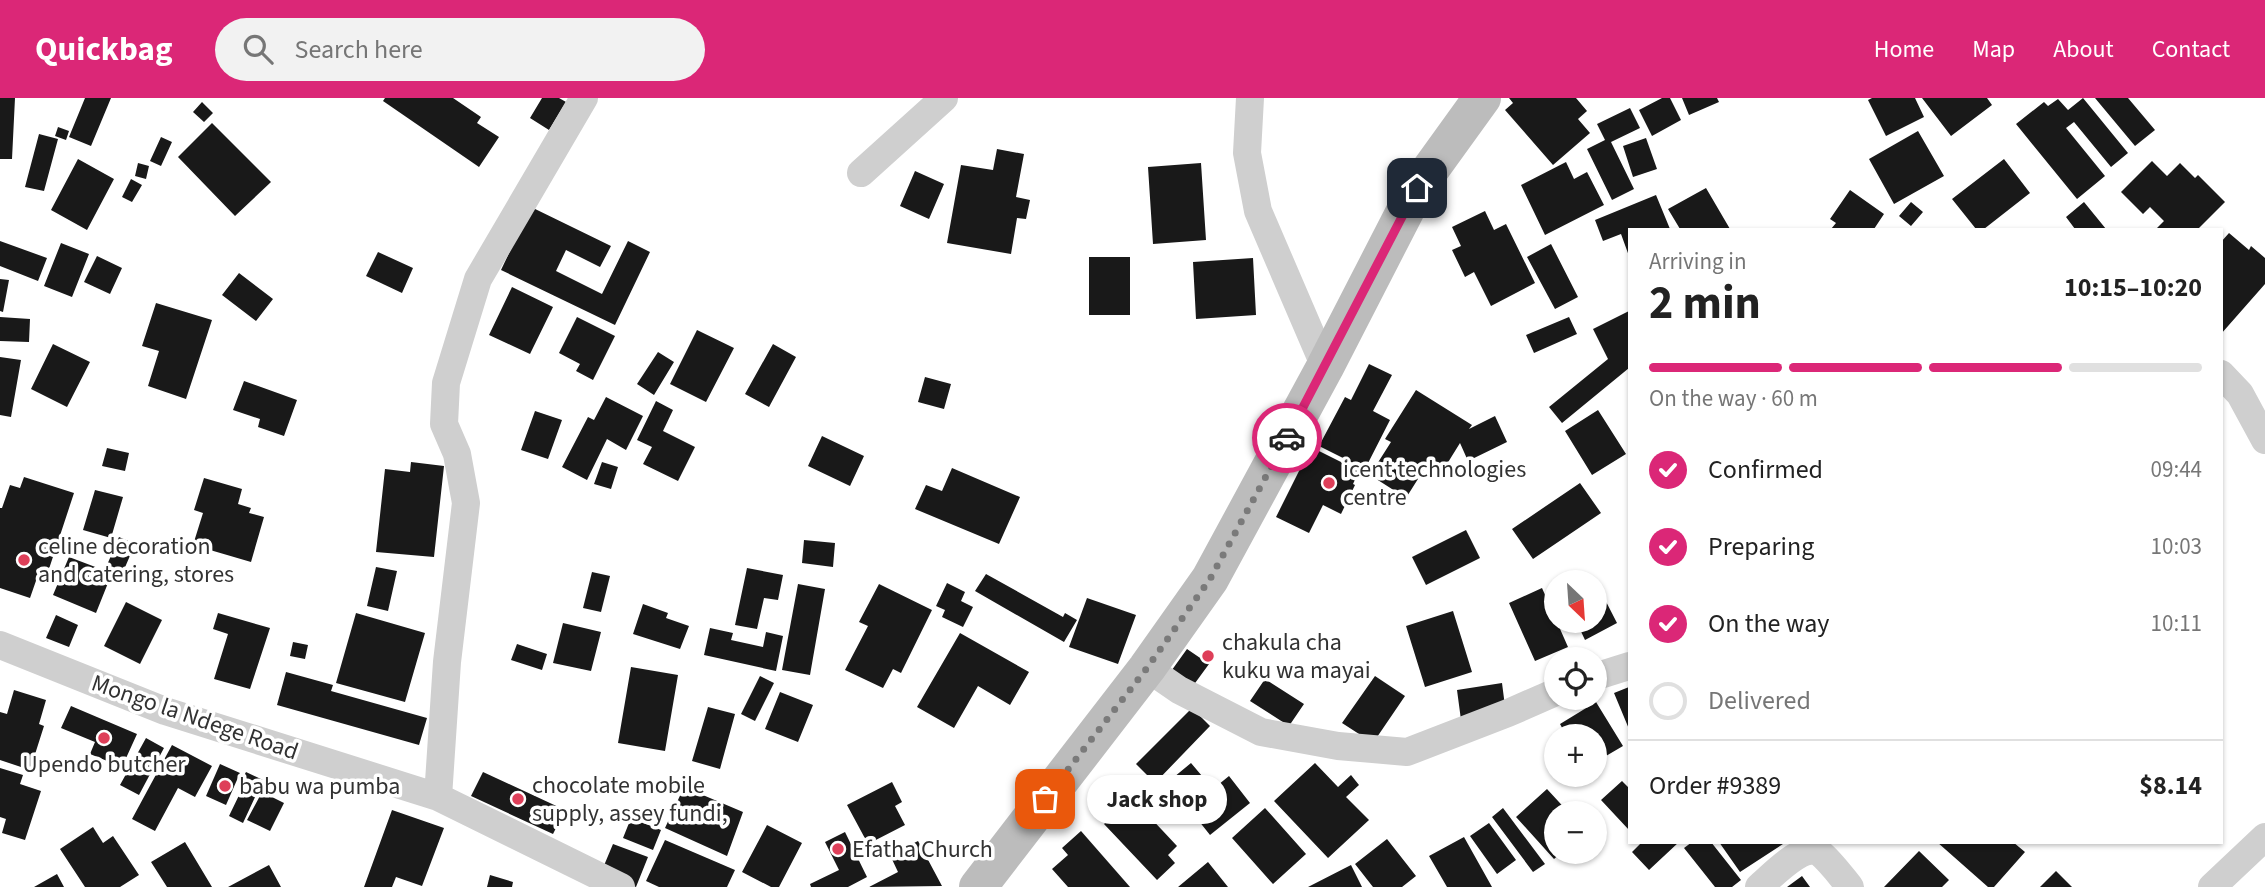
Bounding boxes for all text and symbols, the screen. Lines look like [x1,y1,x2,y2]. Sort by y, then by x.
search box [215,18,705,81]
text: Quickbag [35,26,173,73]
icon: search [239,30,277,68]
text: Search here [295,31,423,68]
text: Home [1874,32,1934,67]
text: Map [1972,32,2015,67]
text: About [2053,32,2114,67]
text: Contact [2152,32,2230,67]
pin [1387,158,1447,218]
icon: home [1398,169,1436,207]
text: Arriving in [1649,245,1747,278]
text: 10:15–10:20 [2064,269,2202,306]
text: 2 min [1649,271,1761,336]
text: On the way · 60 m [1649,382,1818,415]
courier [1252,403,1322,473]
icon: car [1268,419,1306,457]
icon: check [1649,451,1687,489]
text: Confirmed [1708,451,1823,488]
place label: icent technologies centre [1343,452,1526,515]
text: 09:44 [2151,453,2202,486]
marker: icent technologies centre [1321,475,1337,491]
icon: check [1649,528,1687,566]
text: Preparing [1708,528,1814,565]
place label: celine decoration and catering, stores [38,529,234,592]
text: 10:03 [2151,530,2202,563]
marker: celine decoration and catering, stores [16,552,32,568]
north arrow [1544,570,1606,634]
map controls [1544,570,1607,864]
icon: check [1649,605,1687,643]
text: On the way [1708,605,1829,642]
text: 10:11 [2151,607,2202,640]
place label: chakula cha kuku wa mayai [1222,625,1371,688]
button: locate [1544,647,1607,710]
marker: chakula cha kuku wa mayai [1200,648,1216,664]
street label: Mongo la Ndege Road [87,666,303,769]
text: Delivered [1708,682,1811,719]
button: + [1544,724,1607,787]
marker: Upendo butcher [96,730,112,746]
place label: Upendo butcher [22,747,186,782]
text: Order #9389 [1649,767,1781,804]
text: $8.14 [2139,767,2202,804]
place label: chocolate mobile supply, assey fundi, [532,768,728,831]
place label: babu wa pumba [239,769,400,804]
pin [1015,769,1075,829]
callout: Jack shop [1087,774,1227,824]
marker: babu wa pumba [217,778,233,794]
icon: bag [1026,780,1064,818]
text: Jack shop [1106,783,1208,816]
marker: chocolate mobile supply, assey fundi, [510,791,526,807]
button: − [1544,801,1607,864]
place label: Efatha Church [852,832,993,867]
marker: Efatha Church [830,841,846,857]

